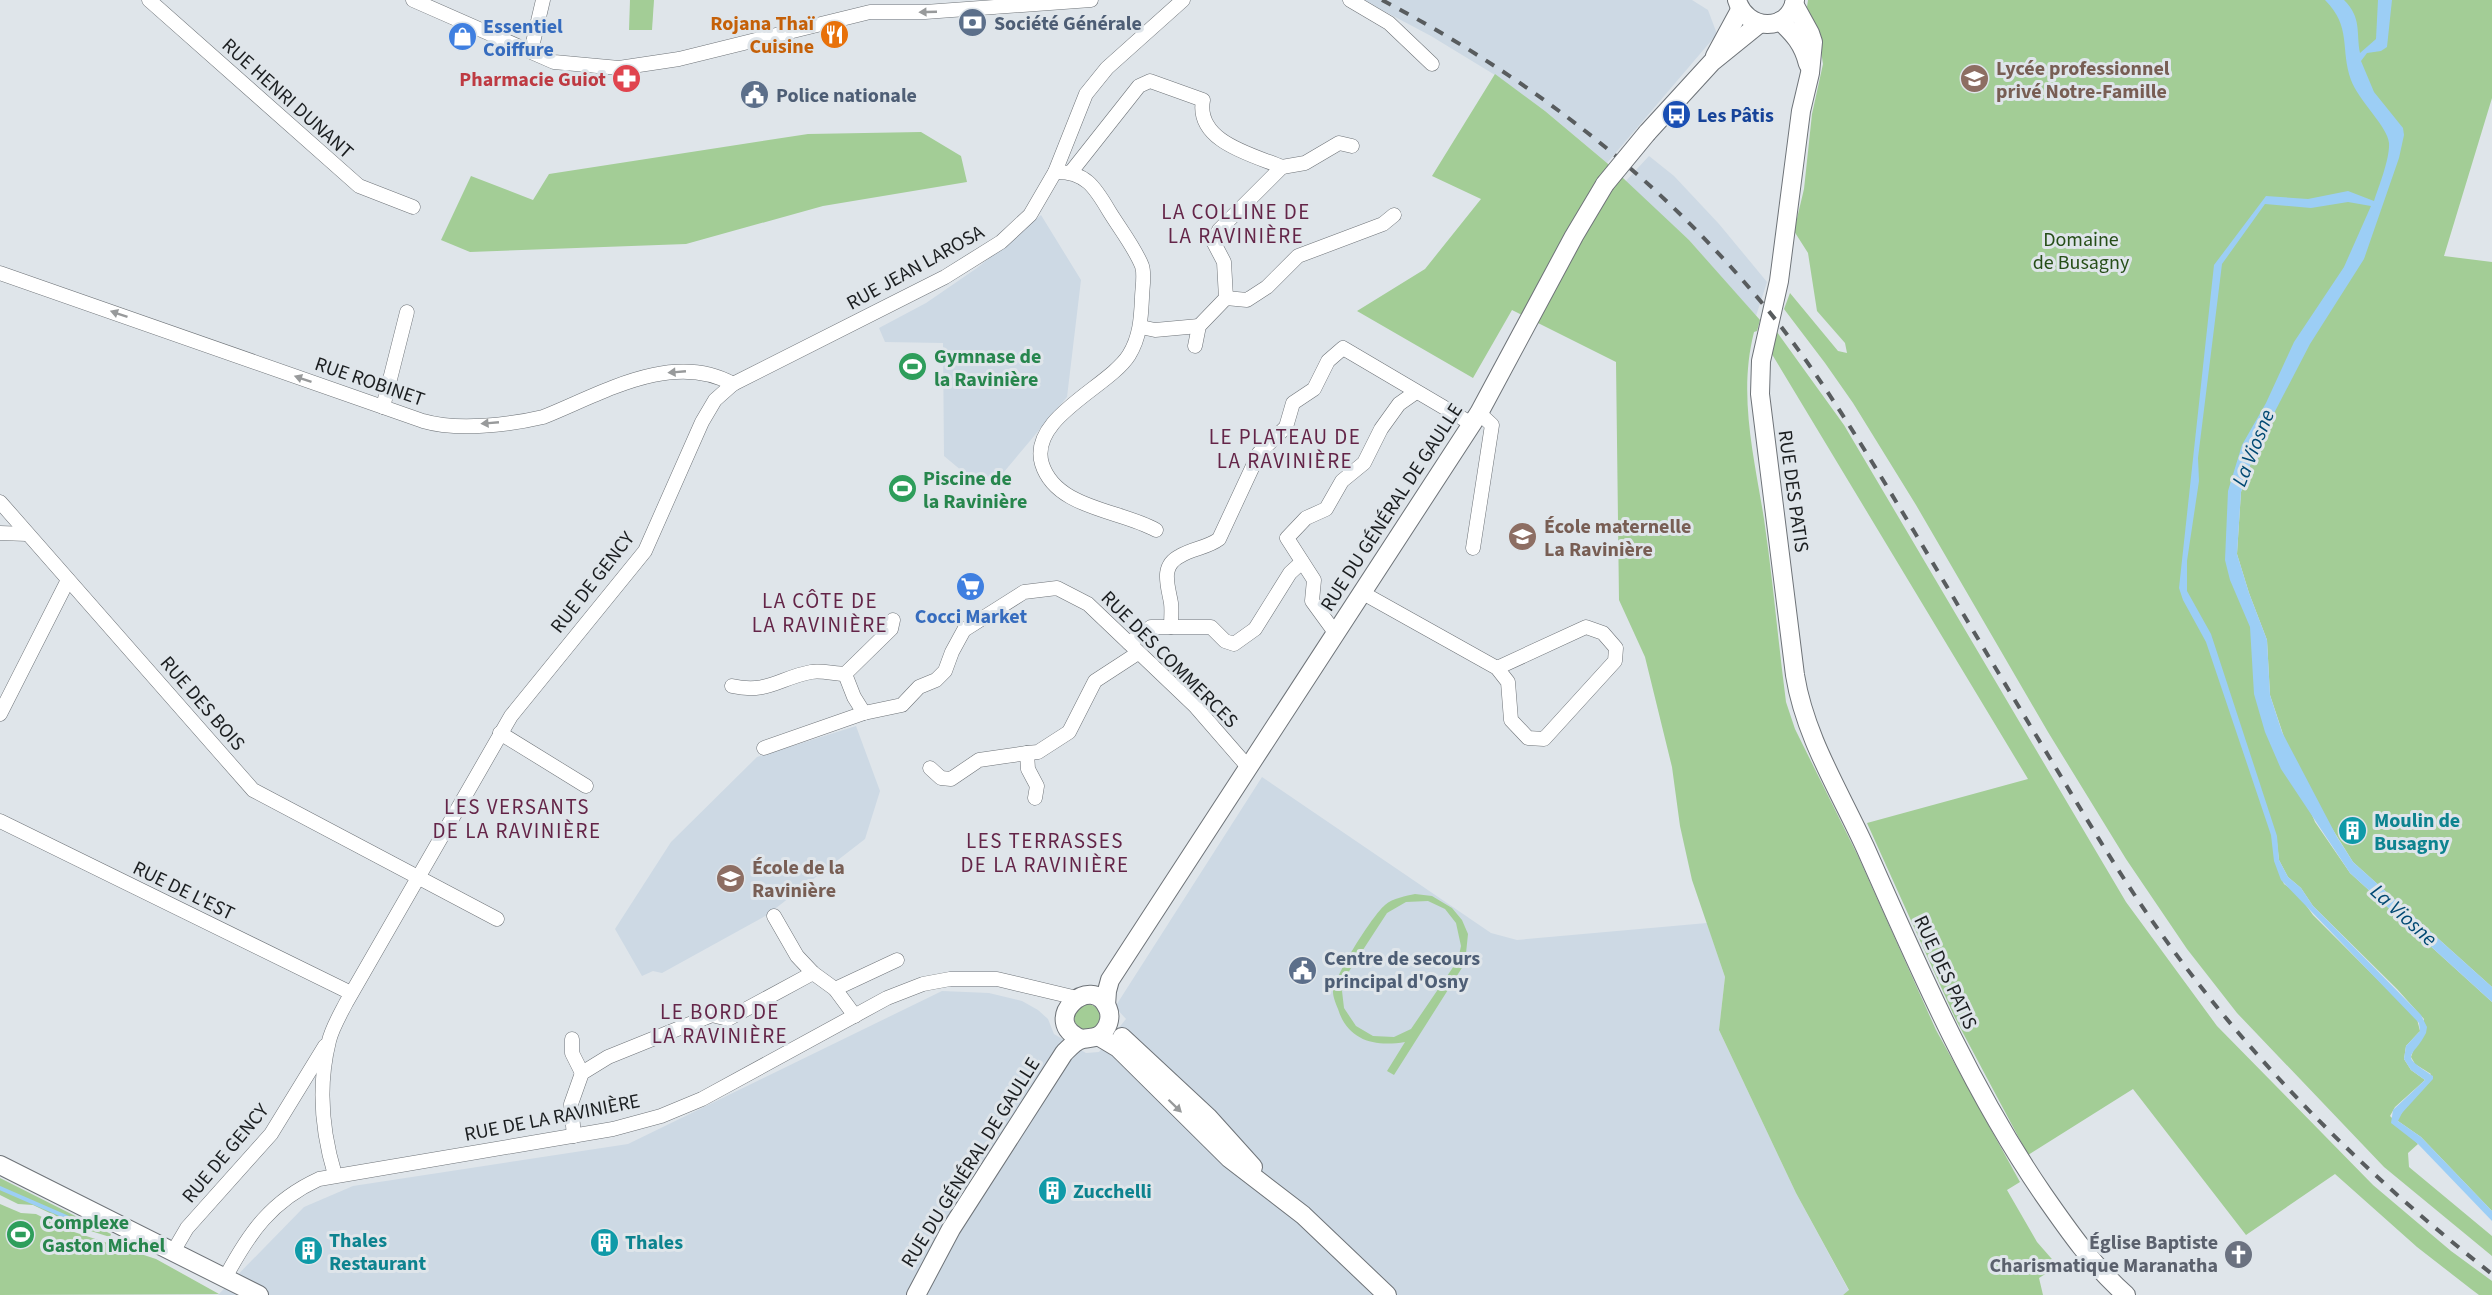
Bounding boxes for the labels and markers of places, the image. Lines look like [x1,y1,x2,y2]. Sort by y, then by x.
bank icon: Société Générale [957,7,989,39]
place label: Rojana Thaï Cuisine [710,10,815,61]
place label: Société Générale [994,10,1142,38]
place label: Essentiel Coiffure [483,13,563,64]
restaurant icon: Rojana Thaï Cuisine [819,18,851,50]
shop icon: Essentiel Coiffure [446,21,478,53]
place label: Lycée professionnel privé Notre-Famille [1996,55,2170,106]
pharmacy icon: Pharmacie Guiot [611,63,643,95]
school or university icon: Lycée professionnel privé Notre-Famille [1959,63,1991,95]
place label: Pharmacie Guiot [459,66,606,94]
public building icon: Police nationale [739,79,771,111]
place label: Police nationale [776,82,917,110]
bus stop icon: Les Pâtis [1660,99,1692,131]
place label: Les Pâtis [1697,102,1774,130]
place label: Gymnase de la Ravinière [934,343,1041,394]
sports icon: Gymnase de la Ravinière [897,351,929,383]
place label: Piscine de la Ravinière [923,465,1027,516]
sports icon: Piscine de la Ravinière [886,473,918,505]
place label: École maternelle La Ravinière [1544,513,1691,564]
school or university icon: École maternelle La Ravinière [1507,521,1539,553]
supermarket icon: Cocci Market [955,570,987,602]
place label: Cocci Market [915,603,1028,631]
place label: Moulin de Busagny [2374,807,2460,858]
building icon: Moulin de Busagny [2337,815,2369,847]
place label: École de la Ravinière [752,854,845,905]
school or university icon: École de la Ravinière [715,862,747,894]
place label: Centre de secours principal d'Osny [1324,945,1480,996]
public building icon: Centre de secours principal d'Osny [1287,954,1319,986]
building icon: Zucchelli [1036,1175,1068,1207]
place label: Zucchelli [1073,1178,1152,1206]
place label: Complexe Gaston Michel [42,1209,165,1260]
sports icon: Complexe Gaston Michel [5,1218,37,1250]
building icon: Thales [588,1226,620,1258]
place label: Thales Restaurant [329,1227,426,1278]
place label: Thales [625,1229,683,1257]
place label: Église Baptiste Charismatique Maranatha [1989,1229,2218,1280]
building icon: Thales Restaurant [292,1235,324,1267]
church icon: Église Baptiste Charismatique Maranatha [2223,1238,2255,1270]

